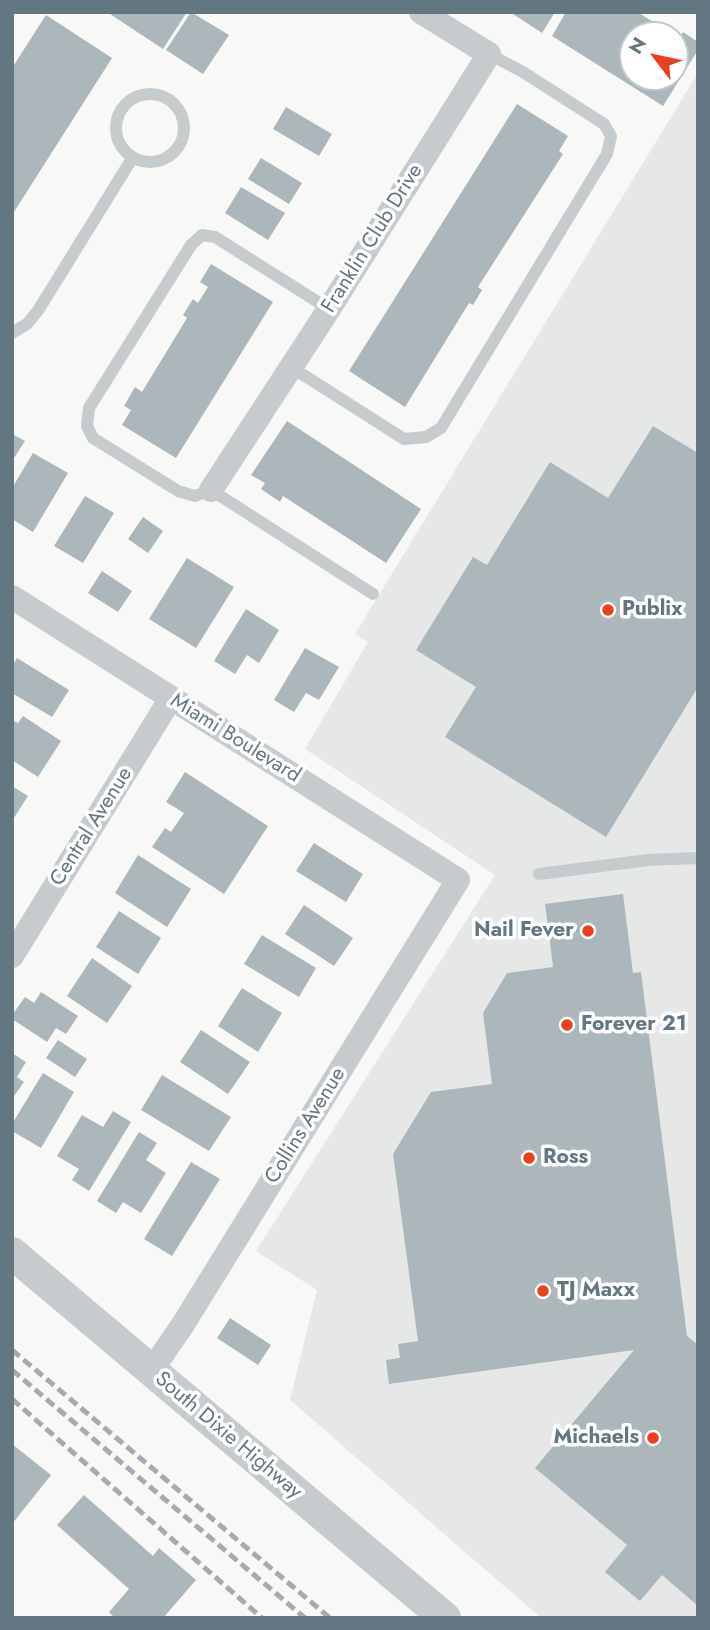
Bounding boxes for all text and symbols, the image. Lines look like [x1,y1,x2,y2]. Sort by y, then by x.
north arrow [619,21,689,91]
text: N [622,32,653,59]
street label: Franklin Club Drive [317,160,429,318]
place label: Publix [622,597,682,623]
marker: Publix [600,602,616,618]
street label: Miami Boulevard [165,689,305,789]
street label: Central Avenue [46,763,138,891]
place label: Nail Fever [474,918,574,944]
marker: Nail Fever [580,923,596,939]
place label: Forever 21 [581,1012,687,1038]
marker: Forever 21 [559,1017,575,1033]
street label: Collins Avenue [260,1063,352,1189]
place label: Ross [543,1145,588,1171]
marker: Ross [521,1150,537,1166]
place label: TJ Maxx [557,1278,635,1304]
marker: TJ Maxx [535,1283,551,1299]
street label: South Dixie Highway [149,1367,307,1505]
place label: Michaels [554,1425,639,1451]
marker: Michaels [645,1430,661,1446]

